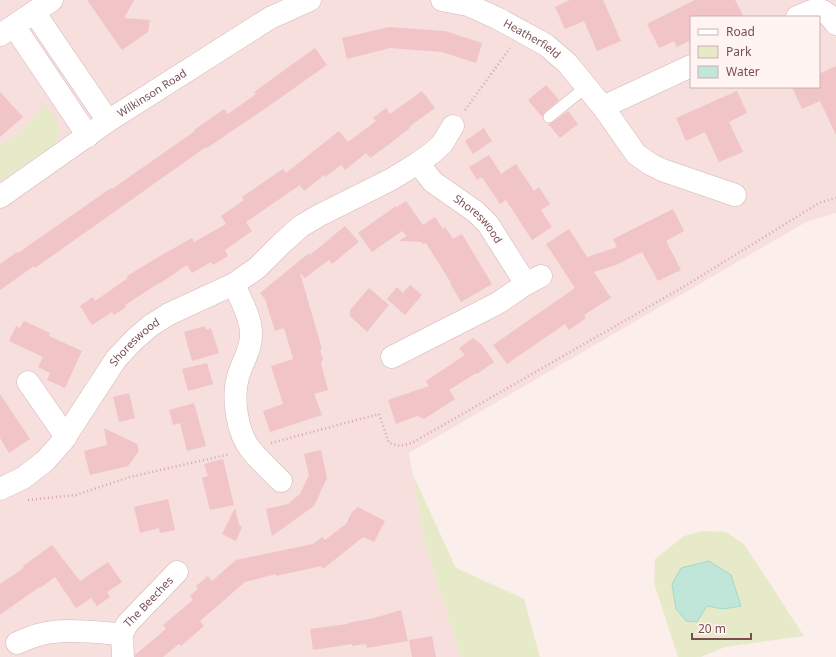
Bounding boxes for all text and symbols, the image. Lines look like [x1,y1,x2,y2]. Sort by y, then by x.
street label: Heatherfield [501,15,564,61]
legend [690,16,820,88]
text: Road [726,23,755,40]
text: Park [726,43,752,60]
text: Water [726,63,760,80]
street label: Wilkinson Road [114,65,189,120]
street label: Shoreswood [451,191,506,246]
street label: Shoreswood [106,314,162,369]
street label: The Beeches [120,573,176,630]
scale bar [692,615,751,641]
text: 20 m [698,620,726,637]

